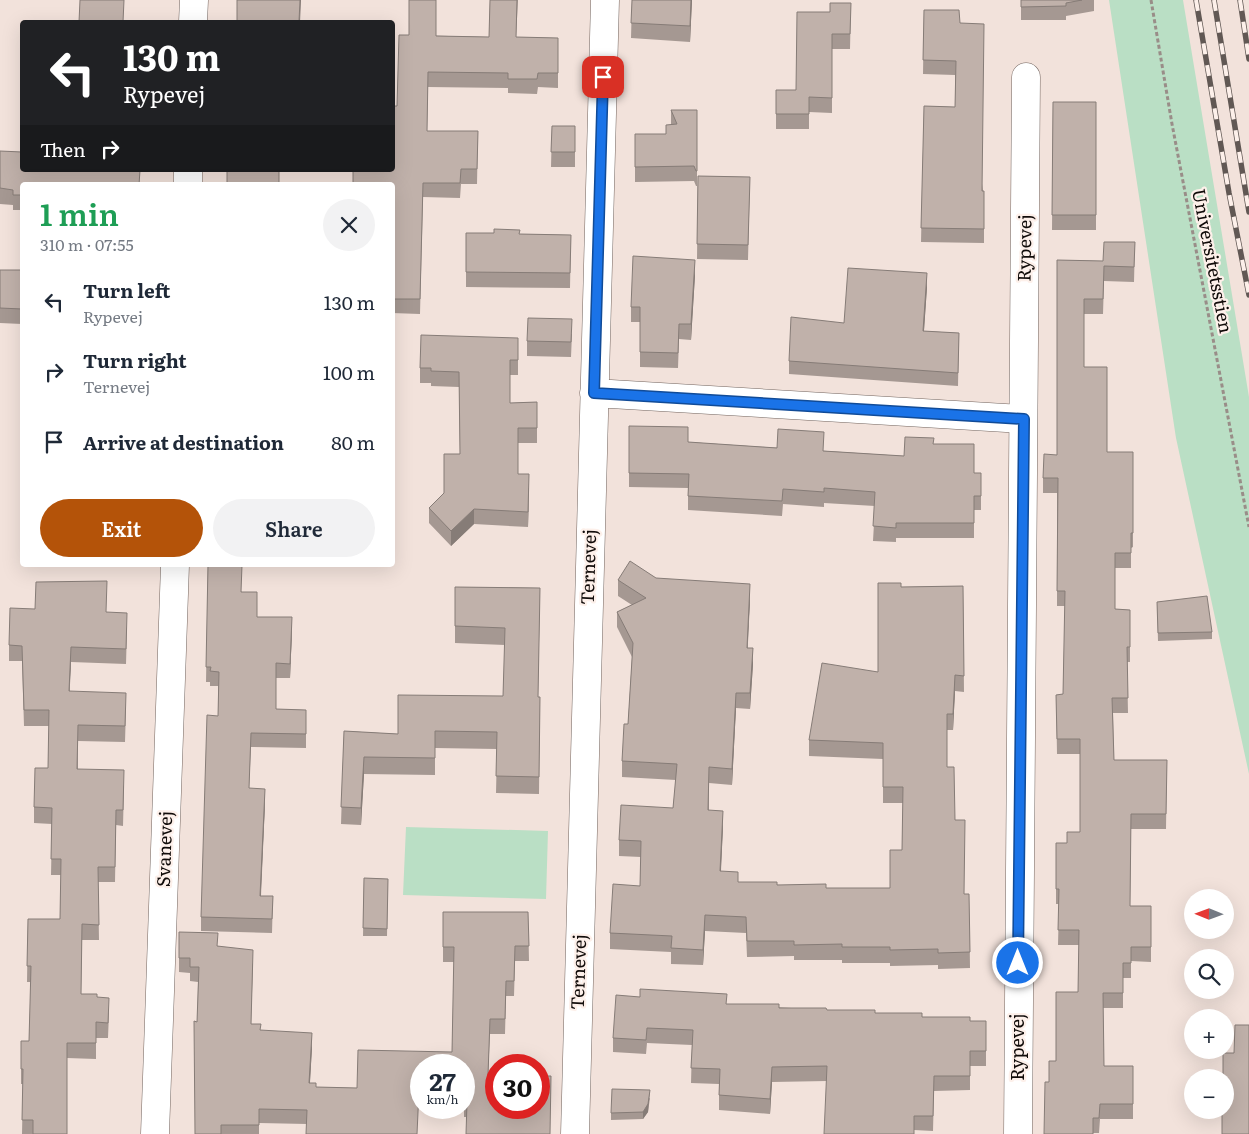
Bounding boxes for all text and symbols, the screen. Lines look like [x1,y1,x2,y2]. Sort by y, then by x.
text: 130 m [123,30,220,82]
icon: left [40,40,105,105]
pin [582,56,624,98]
icon: arrive [589,63,617,91]
text: Rypevej [123,77,205,110]
text: Then [40,135,86,163]
icon: right [96,135,124,163]
street label: Universitetsstien [1186,186,1241,335]
text: 1 min [40,191,119,235]
button: close [323,199,375,251]
street label: Rypevej [1009,214,1038,282]
text: 310 m · 07:55 [40,232,134,256]
text: Turn left [83,276,170,304]
icon: left [40,288,68,316]
text: 130 m [324,288,375,316]
text: Rypevej [83,304,143,328]
text: Turn right [83,346,187,374]
icon: right [40,358,68,386]
text: 100 m [323,358,375,386]
text: Ternevej [83,374,150,398]
icon: arrive [40,428,68,456]
text: Arrive at destination [83,428,284,456]
text: 80 m [331,428,375,456]
button: Exit [40,499,203,557]
button: Share [213,499,375,557]
street label: Ternevej [573,529,602,605]
street label: Svanevej [149,810,178,888]
north arrow [1184,889,1234,939]
map controls [1184,889,1234,1119]
street label: Ternevej [563,934,592,1010]
position arrow [991,936,1043,988]
button: search [1184,949,1234,999]
button: + [1184,1009,1234,1059]
street label: Rypevej [1003,1013,1030,1081]
speed limit sign: 30 [485,1054,550,1119]
text: 27 [429,1062,456,1099]
button: − [1184,1069,1234,1119]
text: km/h [427,1090,458,1108]

